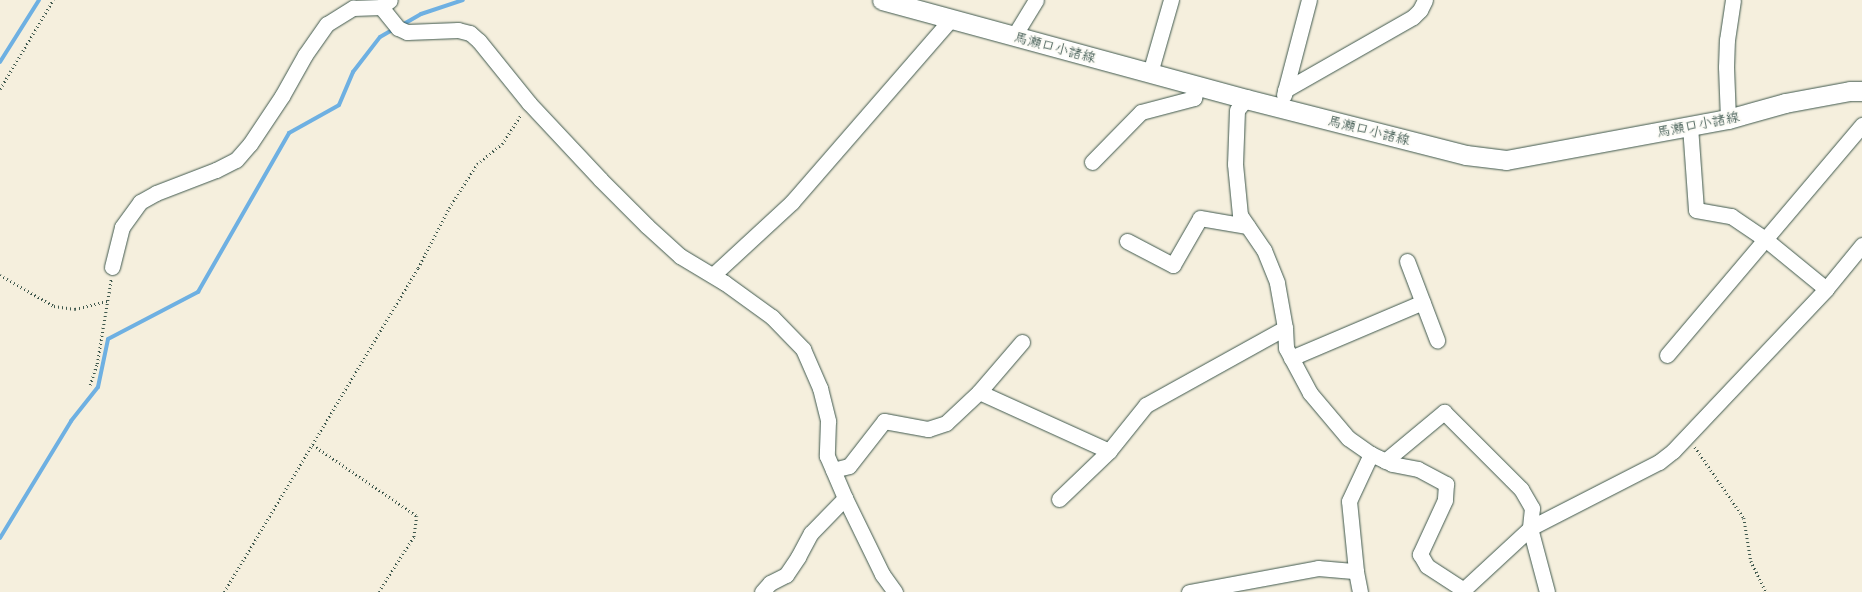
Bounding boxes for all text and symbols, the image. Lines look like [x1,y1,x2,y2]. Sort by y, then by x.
street label: 馬瀬口小諸線 [1012,28,1098,66]
street label: 馬瀬口小諸線 [1655,108,1741,140]
street label: 馬瀬口小諸線 [1326,112,1412,148]

